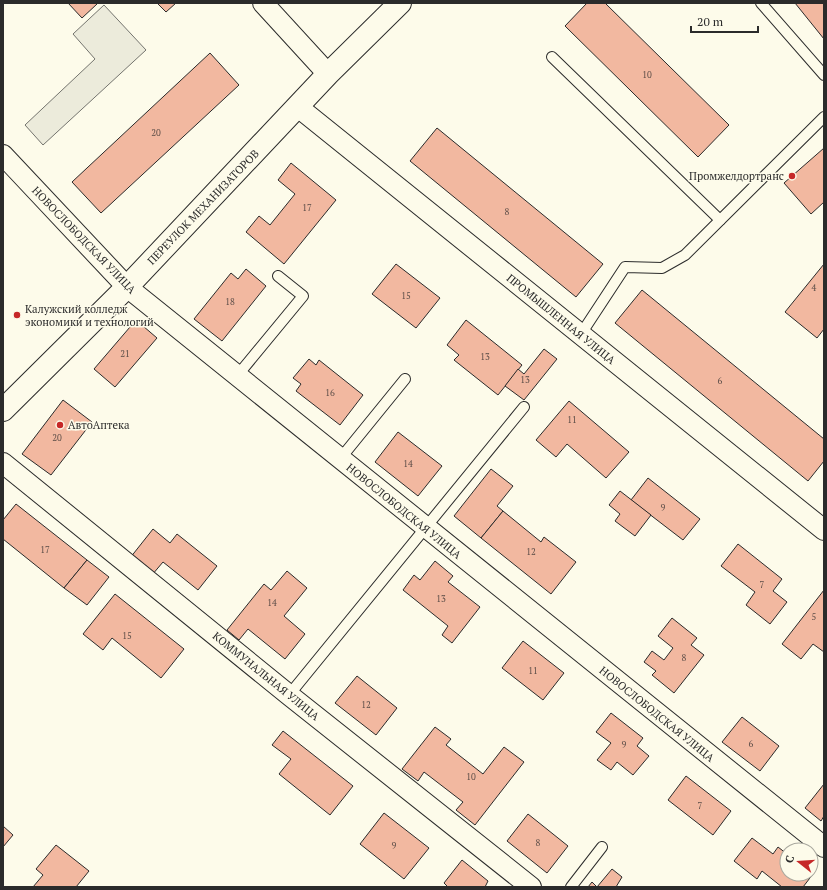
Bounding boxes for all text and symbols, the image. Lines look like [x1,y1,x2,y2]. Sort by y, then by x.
scale bar [691,8,758,34]
text: 20 m [697,14,724,29]
house number: 10 [642,69,652,81]
house number: 20 [151,127,161,139]
street label: ПЕРЕУЛОК МЕХАНИЗАТОРОВ [144,146,262,267]
place label: Промжелдортранс [689,169,784,183]
marker: Промжелдортранс [787,171,797,181]
street label: НОВОСЛОБОДСКАЯ УЛИЦА [29,183,139,297]
house number: 17 [302,202,312,214]
house number: 8 [505,206,510,218]
street label: ПРОМЫШЛЕННАЯ УЛИЦА [504,271,619,367]
house number: 4 [812,282,817,294]
house number: 15 [401,290,411,302]
house number: 18 [225,296,235,308]
place label: Калужский колледж экономики и технологий [25,302,154,329]
marker: Калужский колледж экономики и технологий [12,310,22,320]
house number: 21 [120,348,130,360]
house number: 13 [480,351,490,363]
house number: 13 [520,374,530,386]
house number: 6 [718,375,723,387]
house number: 16 [325,387,335,399]
house number: 11 [567,414,577,426]
place label: АвтоАптека [68,418,130,432]
marker: АвтоАптека [55,420,65,430]
house number: 20 [52,432,62,444]
house number: 14 [403,458,413,470]
street label: НОВОСЛОБОДСКАЯ УЛИЦА [344,460,465,562]
house number: 9 [661,502,666,514]
house number: 17 [40,544,50,556]
house number: 12 [526,546,536,558]
house number: 7 [760,579,765,591]
house number: 13 [436,593,446,605]
house number: 14 [267,597,277,609]
house number: 5 [812,611,817,623]
street label: КОММУНАЛЬНАЯ УЛИЦА [210,629,323,724]
house number: 15 [122,630,132,642]
house number: 8 [682,652,687,664]
street label: НОВОСЛОБОДСКАЯ УЛИЦА [597,663,718,765]
house number: 11 [528,665,538,677]
house number: 12 [361,699,371,711]
house number: 6 [749,738,754,750]
house number: 9 [622,739,627,751]
house number: 10 [466,771,476,783]
house number: 7 [698,800,703,812]
house number: 8 [536,837,541,849]
house number: 9 [392,840,397,852]
north arrow [779,842,819,882]
text: С [782,854,797,865]

